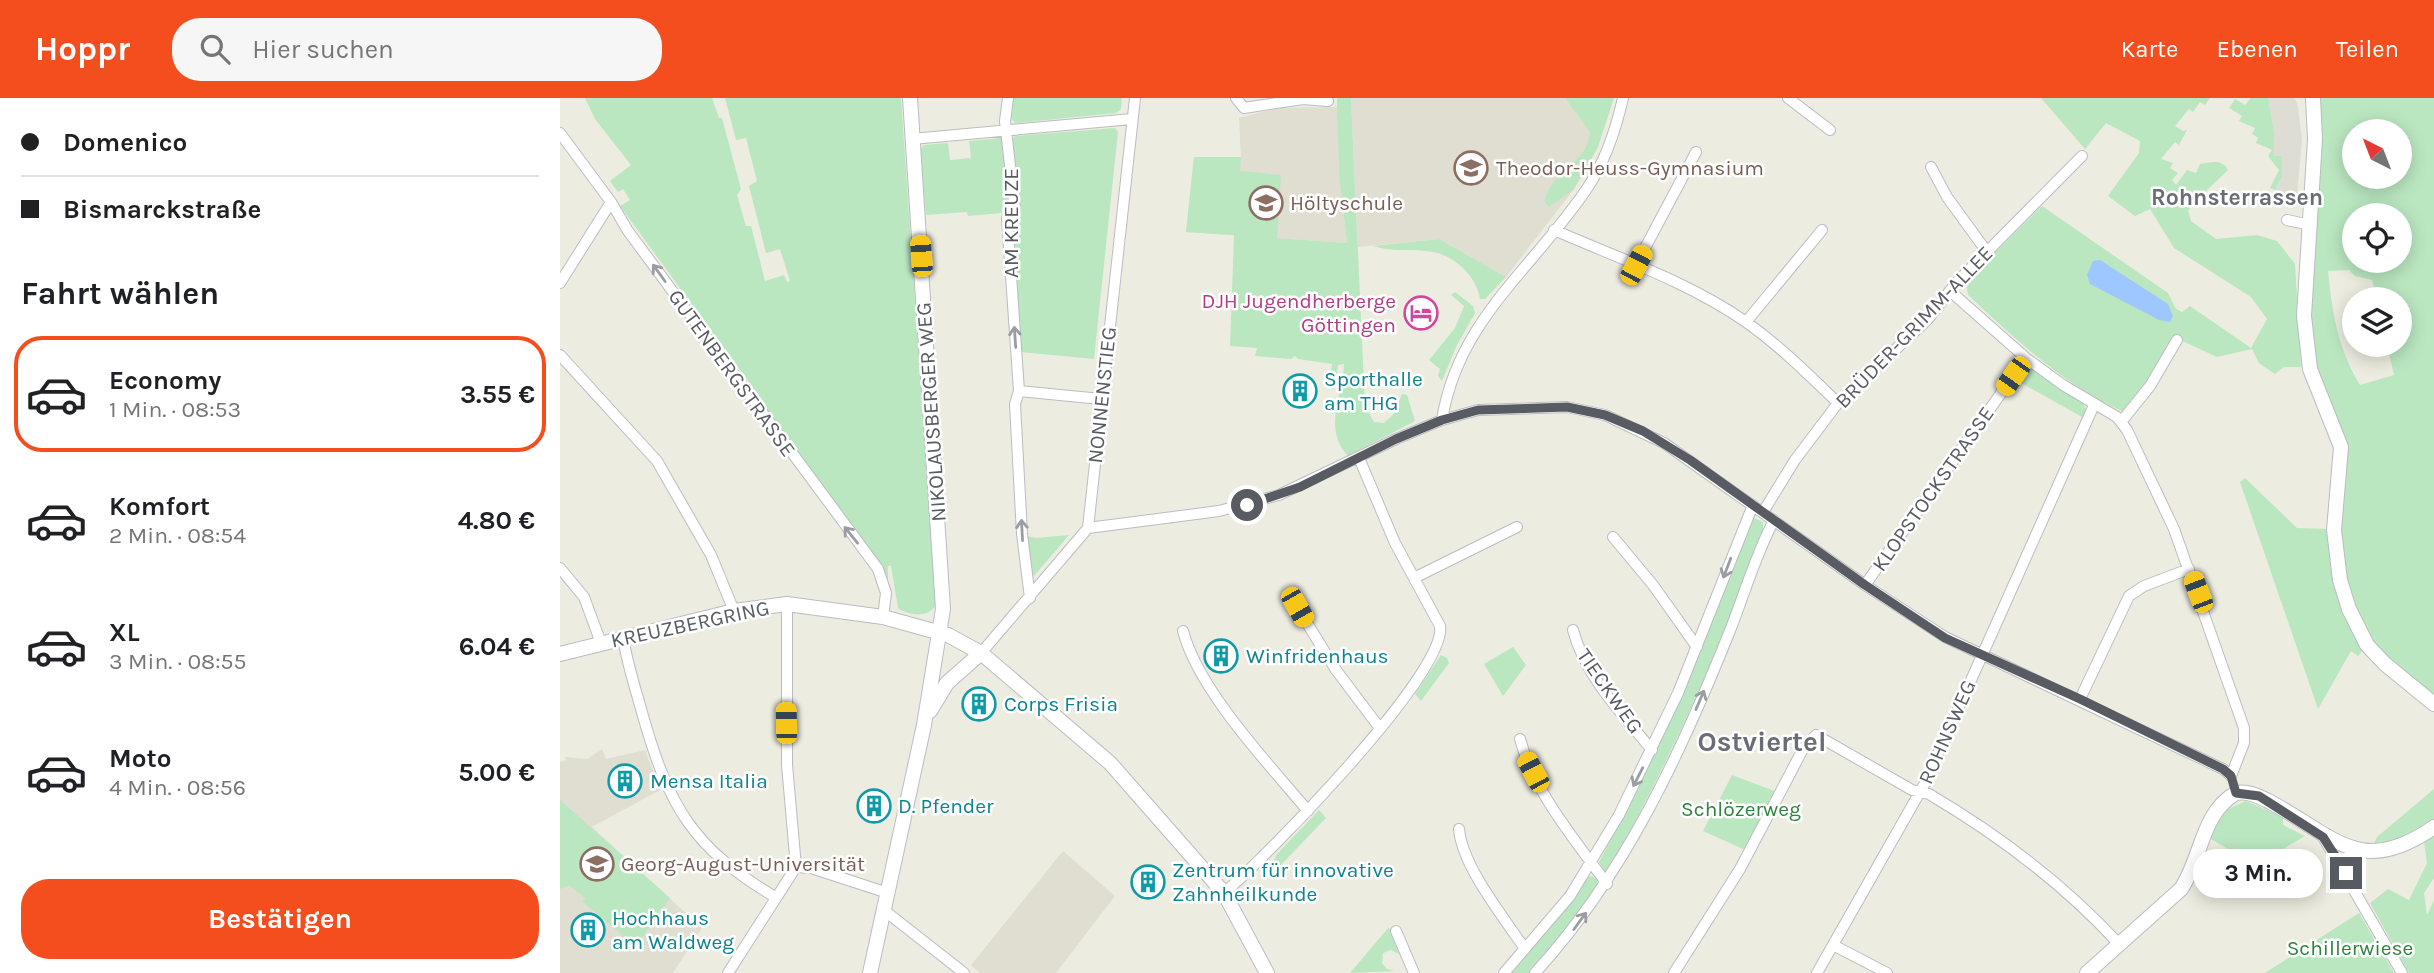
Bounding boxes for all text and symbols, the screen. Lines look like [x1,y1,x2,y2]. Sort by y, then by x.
search box [172,18,662,81]
text: Hoppr [35,30,130,68]
icon: search [196,30,234,68]
text: Hier suchen [252,34,394,65]
text: Karte [2121,35,2178,63]
text: Ebenen [2216,35,2298,63]
text: Teilen [2336,35,2399,63]
north arrow [2342,119,2412,189]
map controls [2342,119,2412,357]
text: Domenico [63,127,187,158]
school or university icon: Theodor-Heuss-Gymnasium [1452,149,1490,187]
place label: Theodor-Heuss-Gymnasium [1496,156,1764,180]
street label: AM KREUZE [999,168,1023,278]
school or university icon: Höltyschule [1247,184,1285,222]
district label: Rohnsterrassen [2151,184,2323,211]
place label: Höltyschule [1290,191,1403,215]
text: Bismarckstraße [63,194,261,225]
button: locate [2342,203,2412,273]
car [910,234,933,278]
street label: BRÜDER-GRIMM-ALLEE [1830,241,1998,413]
car [1617,242,1656,288]
one-way arrow [651,264,666,283]
text: Fahrt wählen [21,275,219,312]
street label: GUTENBERGSTRASSE [663,285,801,461]
button: layers [2342,287,2412,357]
place label: DJH Jugendherberge Göttingen [1202,289,1396,337]
hotel icon: DJH Jugendherberge Göttingen [1402,294,1440,332]
street label: NIKOLAUSBERGER WEG [911,302,951,522]
one-way arrow [1009,325,1022,348]
street label: NONNENSTIEG [1083,326,1121,464]
car [1993,353,2034,399]
icon: car [25,363,88,426]
text: Economy [109,365,221,396]
place label: Sporthalle am THG [1324,367,1423,415]
building icon: Sporthalle am THG [1281,372,1319,410]
text: 3.55 € [460,379,535,410]
text: 1 Min. · 08:53 [109,396,241,423]
street label: KLOPSTOCKSTRASSE [1867,402,1999,576]
icon: car [25,489,88,552]
route start [1231,489,1263,521]
text: Komfort [109,491,210,522]
text: 4.80 € [458,505,535,536]
one-way arrow [1015,519,1028,542]
text: 2 Min. · 08:54 [109,522,246,549]
one-way arrow [843,527,858,545]
one-way arrow [1720,557,1733,579]
car [2181,569,2216,615]
car [1278,584,1317,630]
street label: KREUZBERGRING [609,595,771,653]
icon: car [25,615,88,678]
text: XL [109,617,140,648]
text: 6.04 € [459,631,535,662]
building icon: Winfridenhaus [1202,637,1240,675]
place label: Winfridenhaus [1246,644,1389,668]
street label: TIECKWEG [1572,644,1648,738]
text: 3 Min. · 08:55 [109,648,246,675]
street label: ROHNSWEG [1913,676,1981,788]
building icon: Corps Frisia [960,685,998,723]
one-way arrow [1694,690,1707,712]
place label: Corps Frisia [1004,692,1118,716]
car [776,702,797,744]
district label: Ostviertel [1698,725,1826,758]
icon: car [25,741,88,804]
text: Moto [109,743,171,774]
car [1514,749,1553,795]
text: 5.00 € [458,757,535,788]
building icon: Mensa Italia [606,762,644,800]
one-way arrow [1631,766,1644,787]
place label: Mensa Italia [650,769,768,793]
text: 4 Min. · 08:56 [109,774,246,801]
building icon: D. Pfender [855,787,893,825]
place label: D. Pfender [898,794,994,818]
park label: Schlözerweg [1681,797,1801,821]
school or university icon: Georg-August-Universität [578,845,616,883]
callout: 3 Min. [2192,848,2322,898]
place label: Georg-August-Universität [621,852,865,876]
route end [2330,857,2362,889]
place label: Zentrum für innovative Zahnheilkunde [1172,858,1394,906]
text: 3 Min. [2224,860,2292,887]
building icon: Zentrum für innovative Zahnheilkunde [1129,863,1167,901]
button: Bestätigen [21,879,539,959]
place label: Hochhaus am Waldweg [612,906,734,954]
building icon: Hochhaus am Waldweg [569,911,607,949]
one-way arrow [1572,912,1587,931]
park label: Schillerwiese [2287,936,2413,960]

